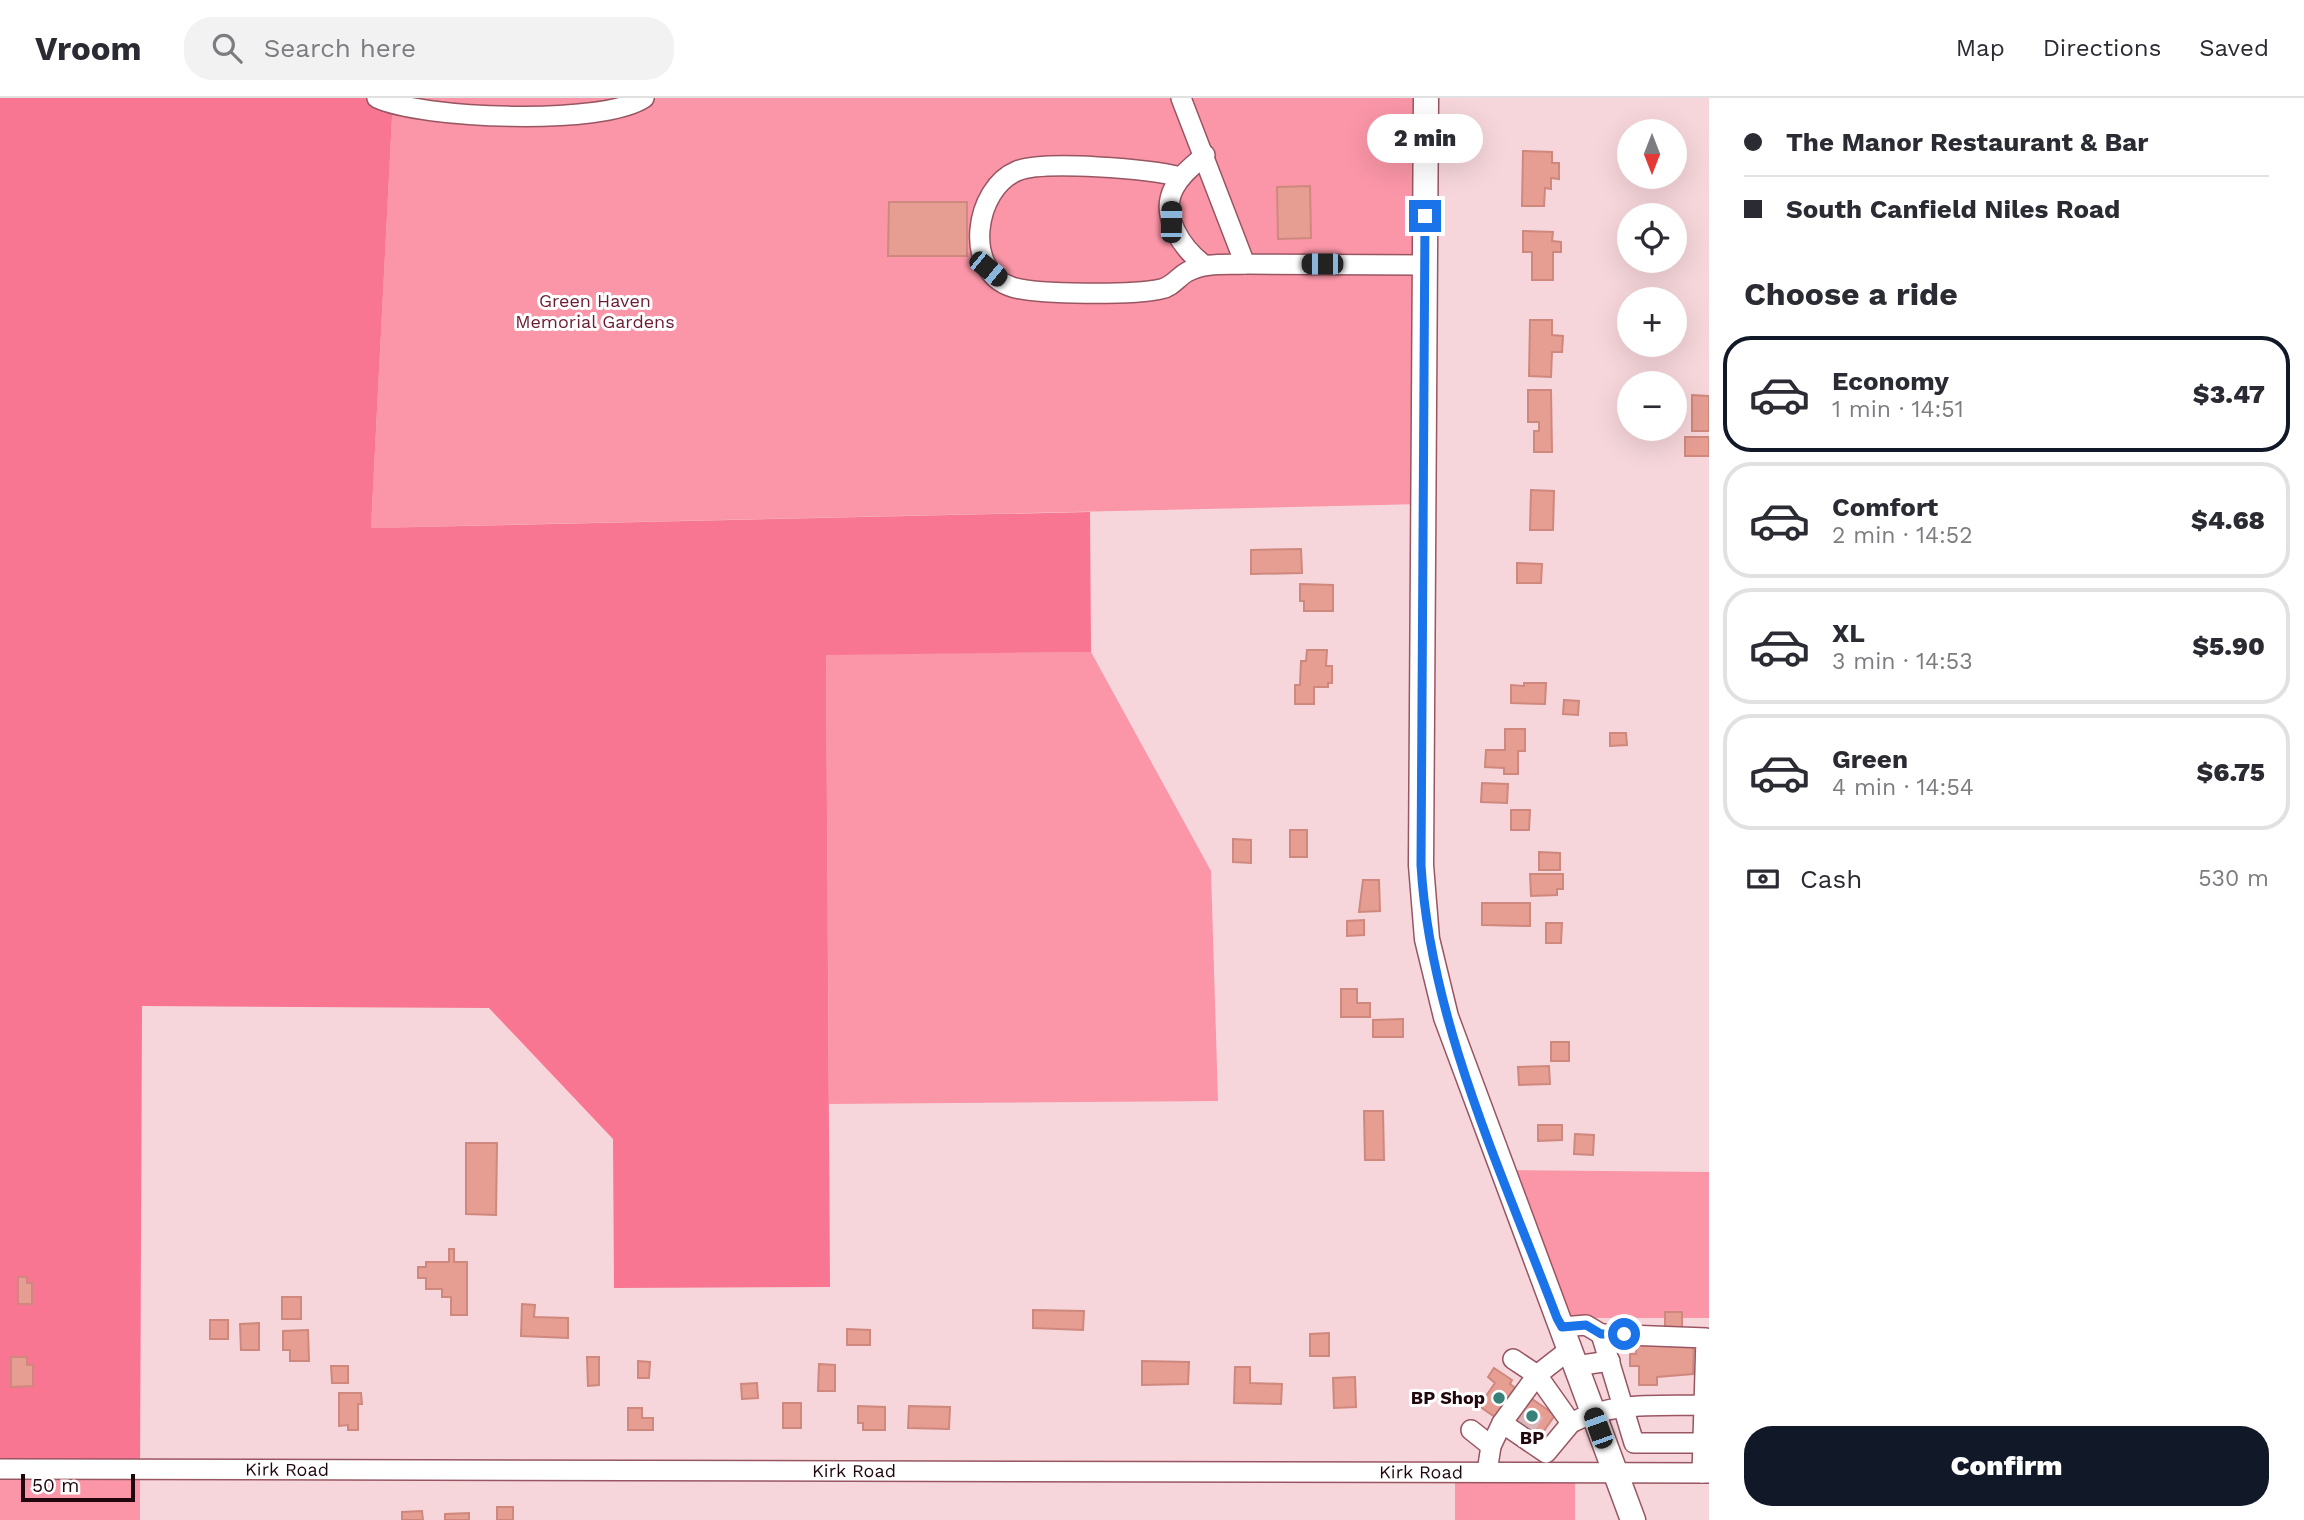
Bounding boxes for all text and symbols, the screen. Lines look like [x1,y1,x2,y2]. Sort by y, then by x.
search box [184,17,674,80]
text: Vroom [35,29,142,68]
icon: search [208,29,246,67]
text: Search here [264,33,416,63]
text: Map [1956,34,2005,62]
text: Directions [2043,34,2161,62]
text: Saved [2199,34,2269,62]
callout: 2 min [1367,115,1483,164]
north arrow [1617,119,1687,189]
map controls [1617,119,1687,441]
text: 2 min [1394,125,1456,152]
text: The Manor Restaurant & Bar [1786,127,2149,157]
text: South Canfield Niles Road [1786,194,2120,224]
route end [1409,200,1441,232]
car [1161,201,1182,243]
button: locate [1617,203,1687,273]
car [966,248,1011,290]
car [1302,254,1344,275]
text: Choose a ride [1744,275,1958,313]
button: + [1617,287,1687,357]
park label: Green Haven Memorial Gardens [515,290,675,332]
icon: car [1748,363,1811,426]
text: Economy [1832,366,1949,396]
button: − [1617,371,1687,441]
text: $3.47 [2193,379,2265,409]
text: 1 min · 14:51 [1832,396,1964,423]
icon: car [1748,489,1811,552]
text: Comfort [1832,492,1938,522]
text: $4.68 [2191,505,2265,535]
text: 2 min · 14:52 [1832,522,1973,549]
icon: car [1748,615,1811,678]
text: XL [1832,618,1865,648]
text: $5.90 [2192,631,2265,661]
text: 3 min · 14:53 [1832,648,1973,675]
icon: car [1748,741,1811,804]
text: Green [1832,744,1908,774]
text: $6.75 [2196,757,2265,787]
text: 4 min · 14:54 [1832,774,1974,801]
icon: cash [1744,860,1782,898]
text: Cash [1800,864,1862,894]
text: 530 m [2198,865,2269,892]
route start [1608,1318,1640,1350]
place label: BP Shop [1411,1387,1485,1408]
marker: BP Shop [1491,1390,1507,1406]
car [1581,1405,1616,1451]
marker: BP [1524,1408,1540,1424]
button: Confirm [1744,1426,2269,1506]
place label: BP [1520,1427,1544,1448]
street label: Kirk Road [245,1459,329,1480]
street label: Kirk Road [812,1460,896,1481]
street label: Kirk Road [1379,1461,1463,1482]
scale bar [21,1471,135,1503]
text: 50 m [32,1474,79,1497]

